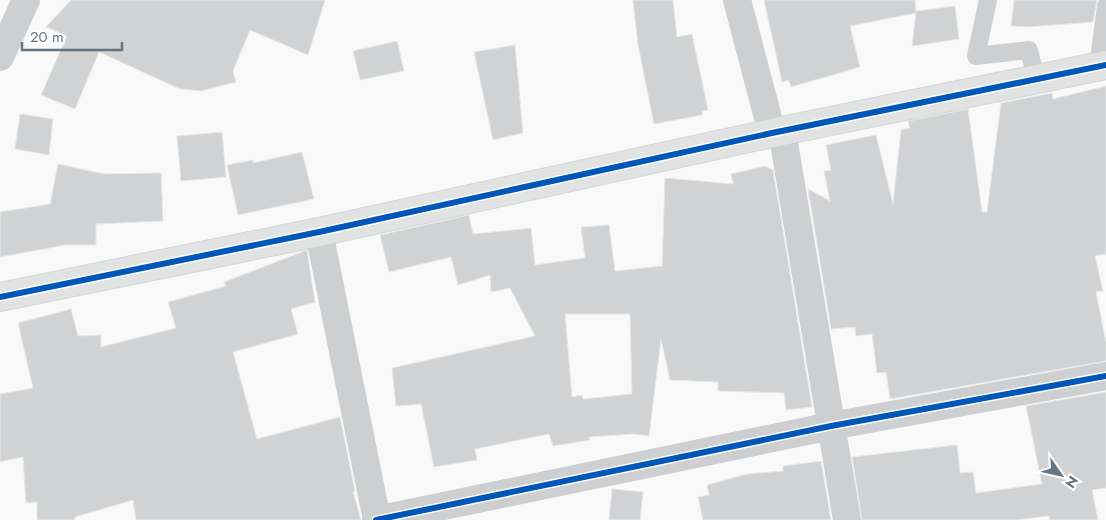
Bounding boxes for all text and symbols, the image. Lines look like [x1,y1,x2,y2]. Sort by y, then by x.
scale bar [22,20,122,52]
text: 20 m [30,26,64,48]
north arrow [1036,450,1086,500]
text: N [1060,472,1083,492]

